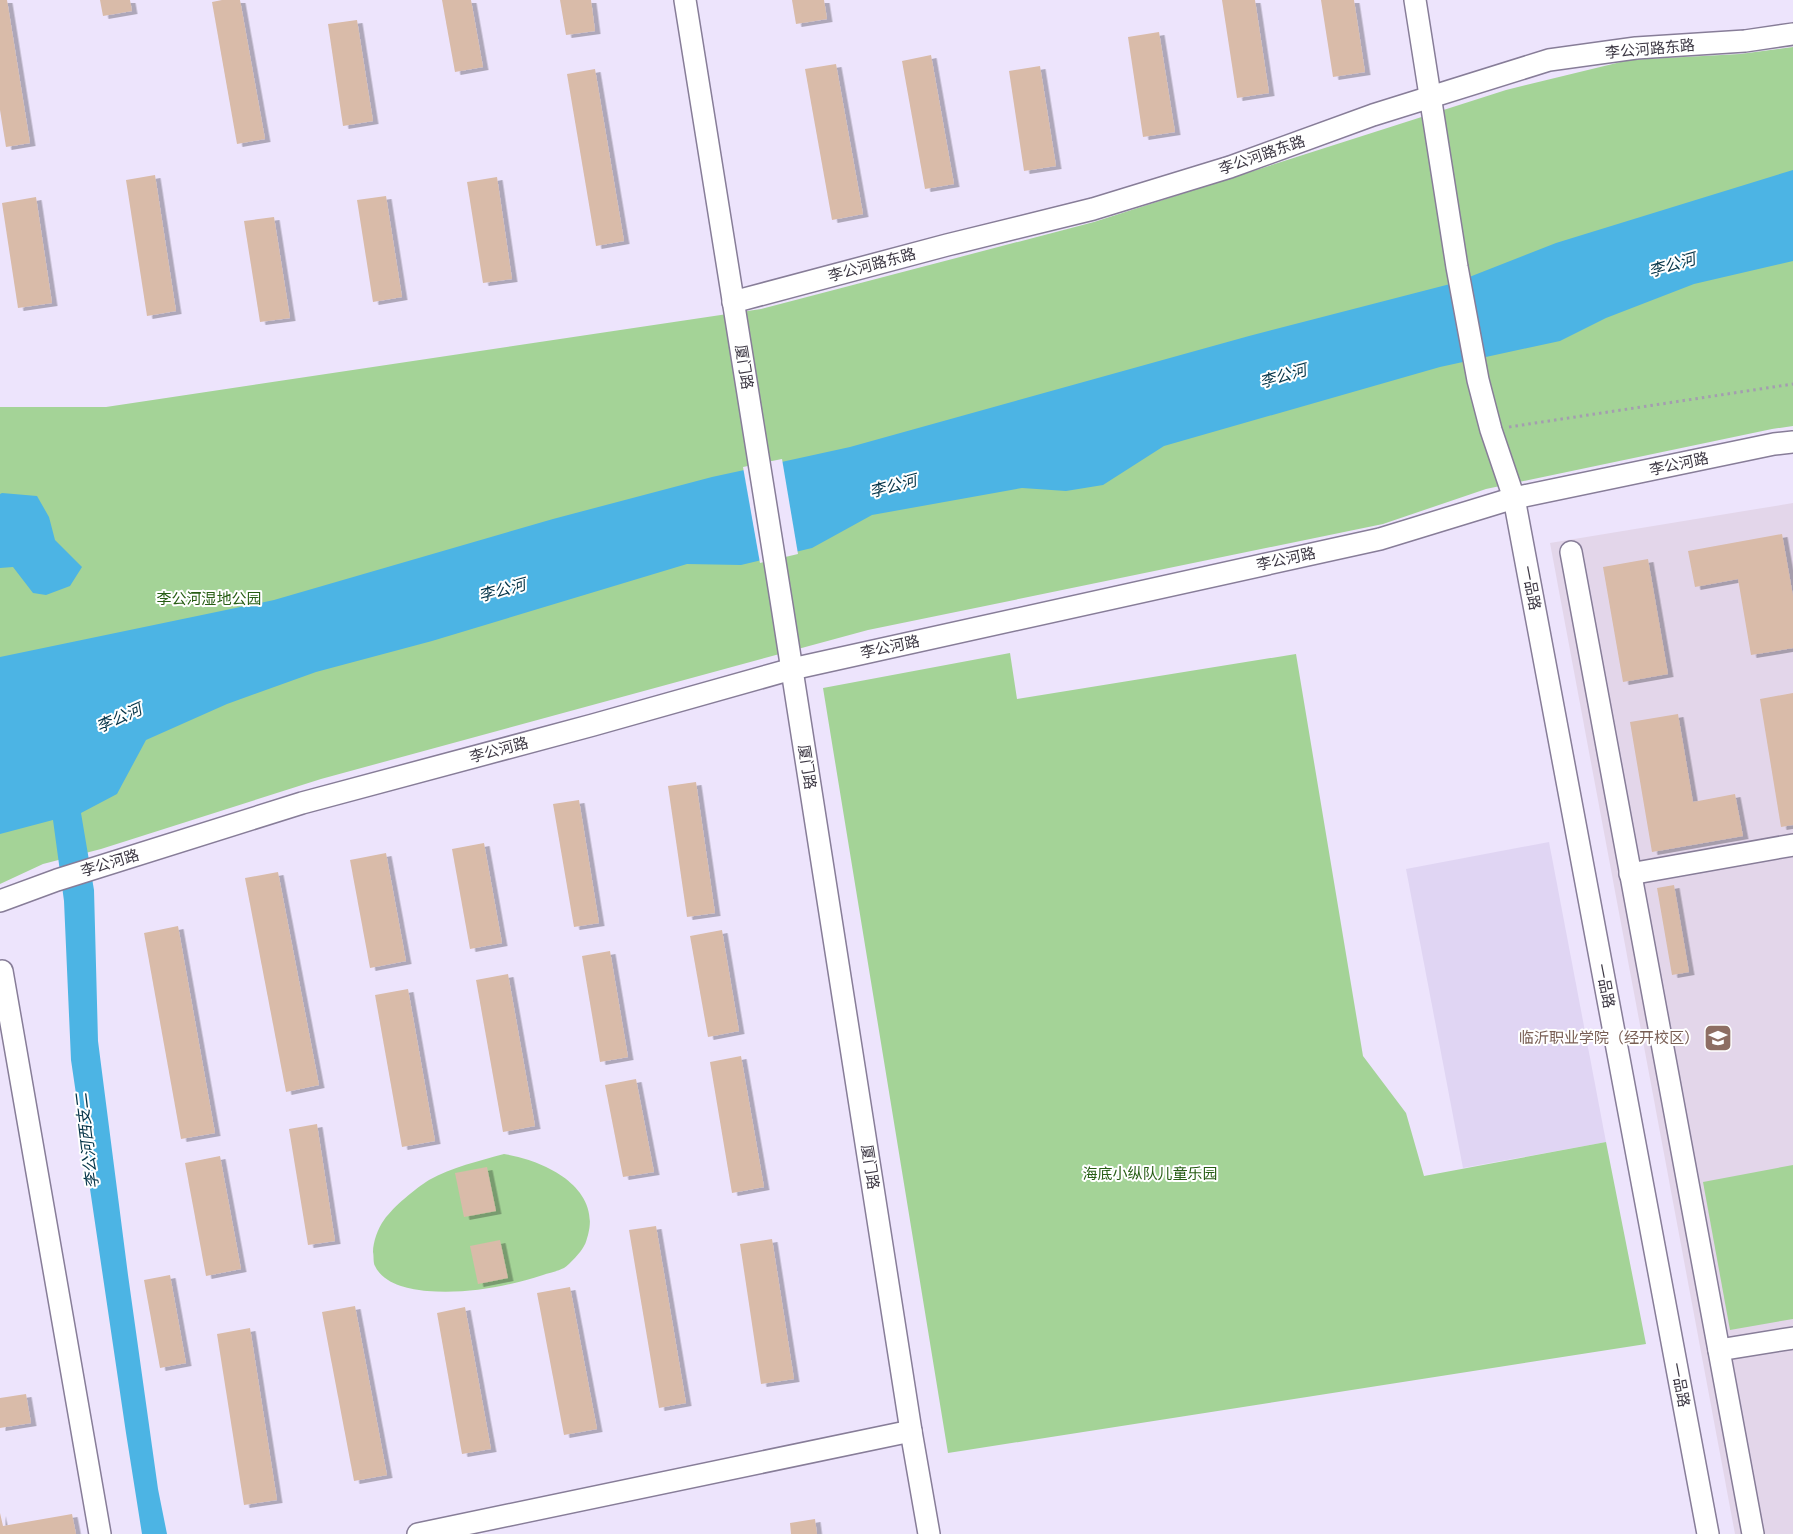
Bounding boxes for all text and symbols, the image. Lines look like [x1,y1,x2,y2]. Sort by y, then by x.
street label: 李公河路东路 [1604,36,1696,62]
street label: 李公河路东路 [1217,132,1307,178]
street label: 李公河路东路 [826,245,918,285]
water label: 李公河 [1646,248,1701,281]
street label: 厦门路 [732,343,756,391]
water label: 李公河 [1257,359,1312,392]
street label: 李公河路 [1648,449,1710,479]
water label: 李公河 [867,470,922,501]
street label: 李公河路 [1255,544,1317,574]
street label: 一品路 [1518,564,1544,612]
water label: 李公河 [476,574,531,605]
park label: 李公河湿地公园 [156,590,262,608]
street label: 李公河路 [859,632,921,662]
water label: 李公河 [93,698,148,736]
street label: 李公河路 [468,734,530,766]
street label: 厦门路 [795,743,819,791]
street label: 李公河路 [79,846,141,880]
street label: 一品路 [1592,962,1618,1010]
school or university icon: 临沂职业学院（经开校区） [1703,1023,1733,1053]
place label: 临沂职业学院（经开校区） [1519,1029,1699,1047]
water label: 李公河西支二 [72,1091,102,1190]
street label: 厦门路 [858,1143,882,1191]
park label: 海底小纵队儿童乐园 [1082,1165,1218,1183]
street label: 一品路 [1667,1361,1693,1409]

